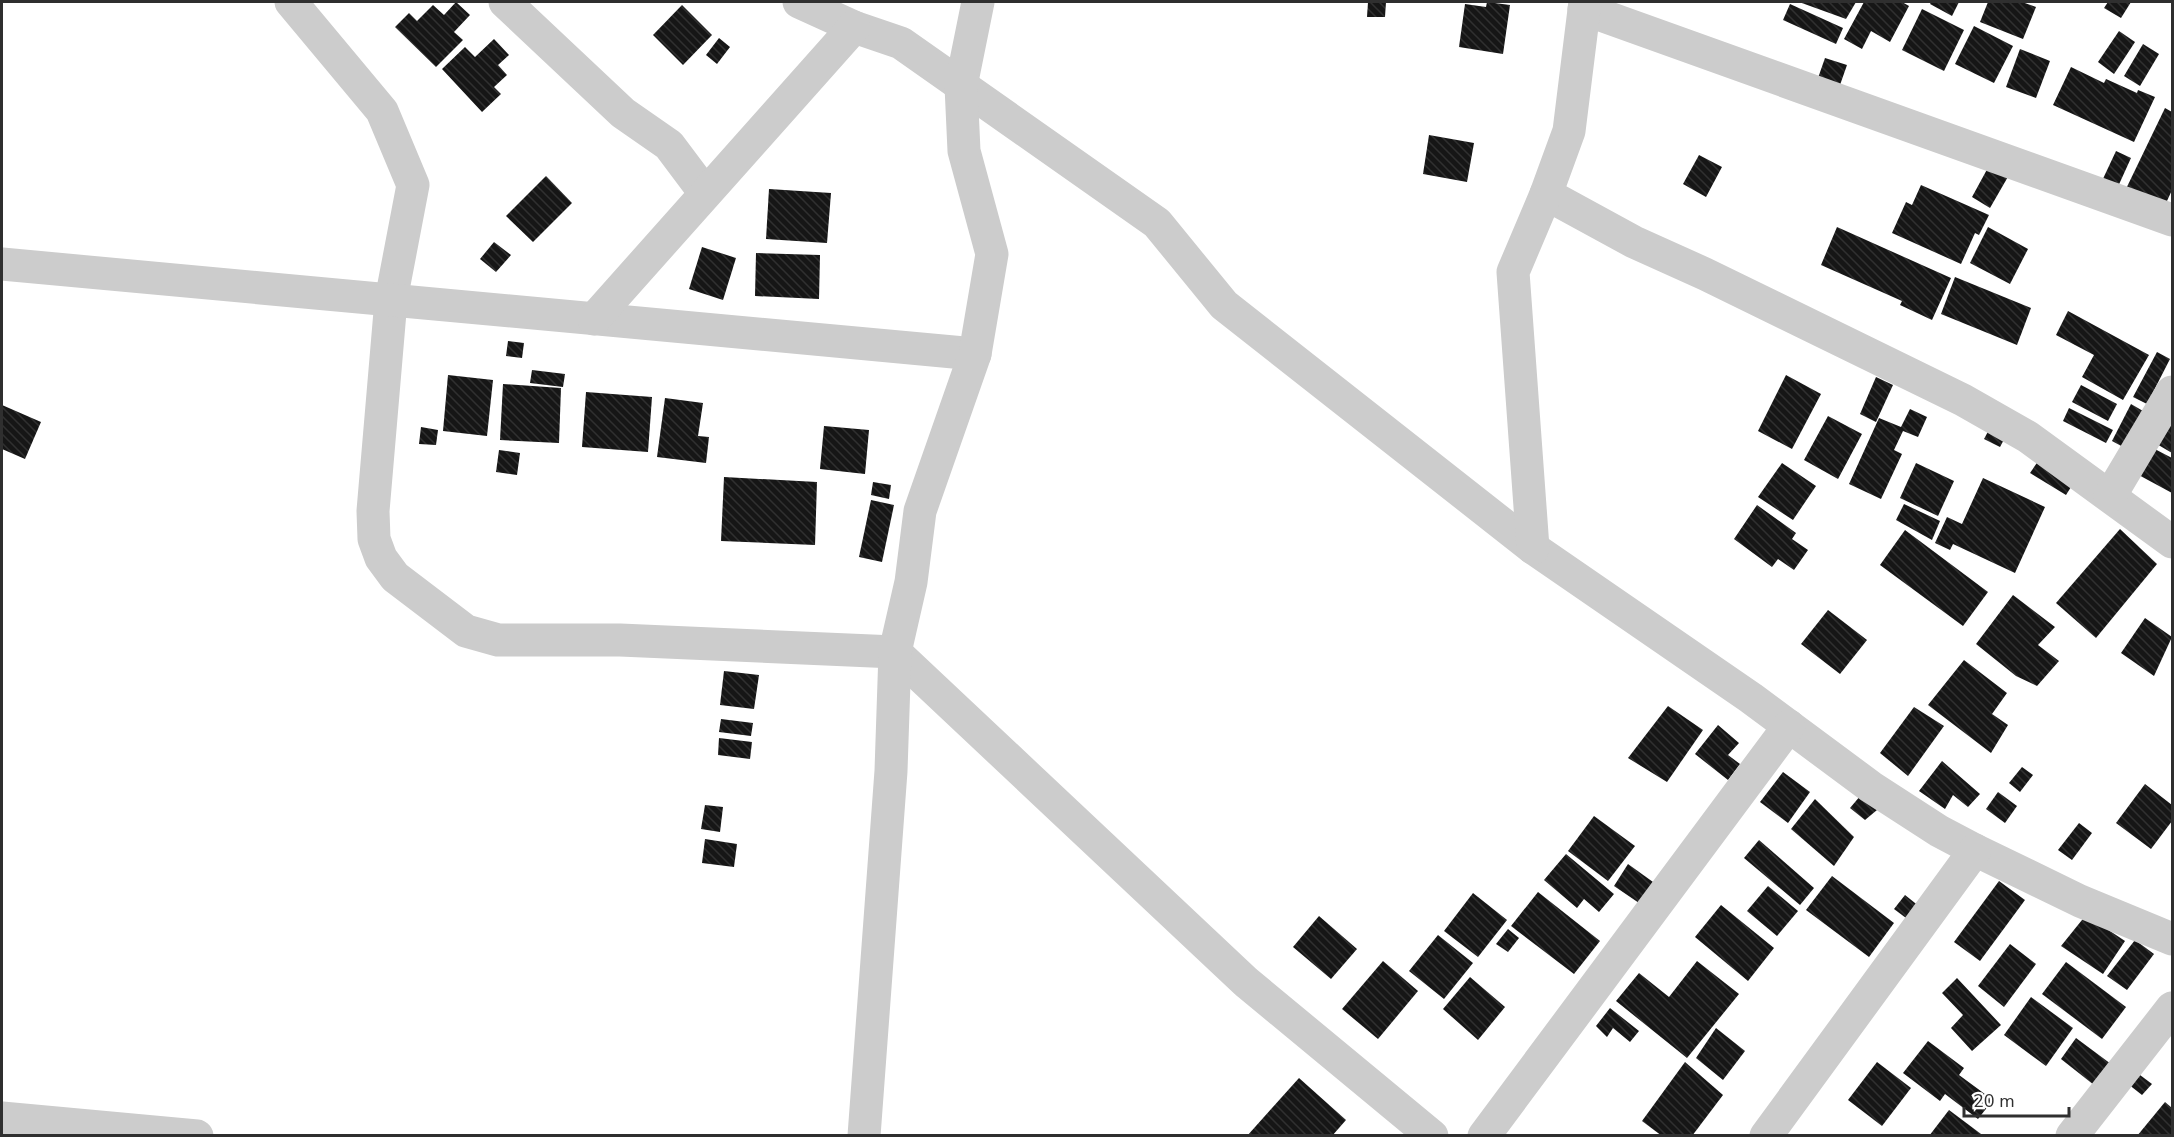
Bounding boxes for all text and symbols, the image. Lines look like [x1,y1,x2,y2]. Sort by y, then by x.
scale bar [1964,1080,2069,1118]
text: 20 m [1973,1089,2015,1113]

